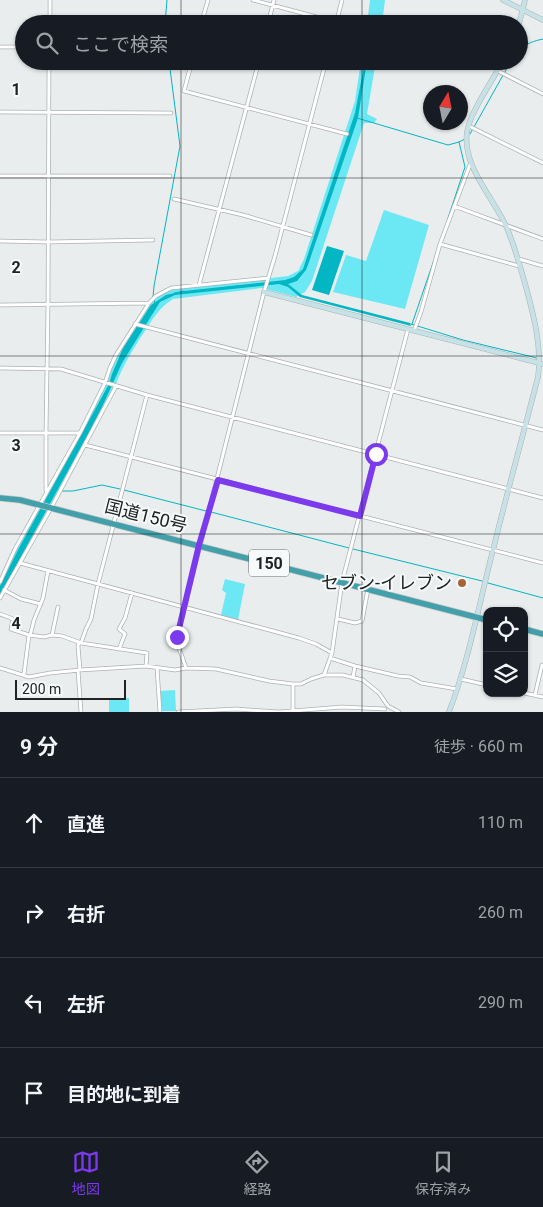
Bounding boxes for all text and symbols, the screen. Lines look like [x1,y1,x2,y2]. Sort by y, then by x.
search box [15,15,528,70]
icon: search [33,29,61,57]
text: ここで検索 [73,33,168,56]
text: 1 [11,80,21,99]
north arrow [423,85,468,130]
text: 2 [11,258,21,277]
text: 3 [11,436,21,455]
route start [365,443,388,466]
street label: 国道150号 [103,495,190,536]
road number: 150 [249,550,289,576]
place label: セブン-イレブン [321,572,452,593]
marker: セブン-イレブン [456,577,468,589]
map controls [483,607,528,697]
button: locate [483,607,528,652]
text: 4 [11,614,21,633]
route end [166,626,189,649]
button: layers [483,652,528,697]
scale bar [15,677,126,700]
text: 200 m [22,681,61,697]
text: 9 分 [20,735,58,759]
text: 徒歩 · 660 m [434,737,523,756]
icon: ahead [20,809,48,837]
text: 直進 [67,813,105,836]
text: 110 m [478,813,523,832]
icon: right [20,899,48,927]
text: 右折 [67,903,105,926]
text: 260 m [478,903,523,922]
icon: left [20,989,48,1017]
text: 左折 [67,993,105,1016]
text: 290 m [478,993,523,1012]
icon: arrive [20,1079,48,1107]
text: 目的地に到着 [67,1083,181,1106]
tab: 地図 [72,1148,100,1198]
tab: 経路 [243,1148,271,1198]
tab: 保存済み [415,1148,471,1198]

